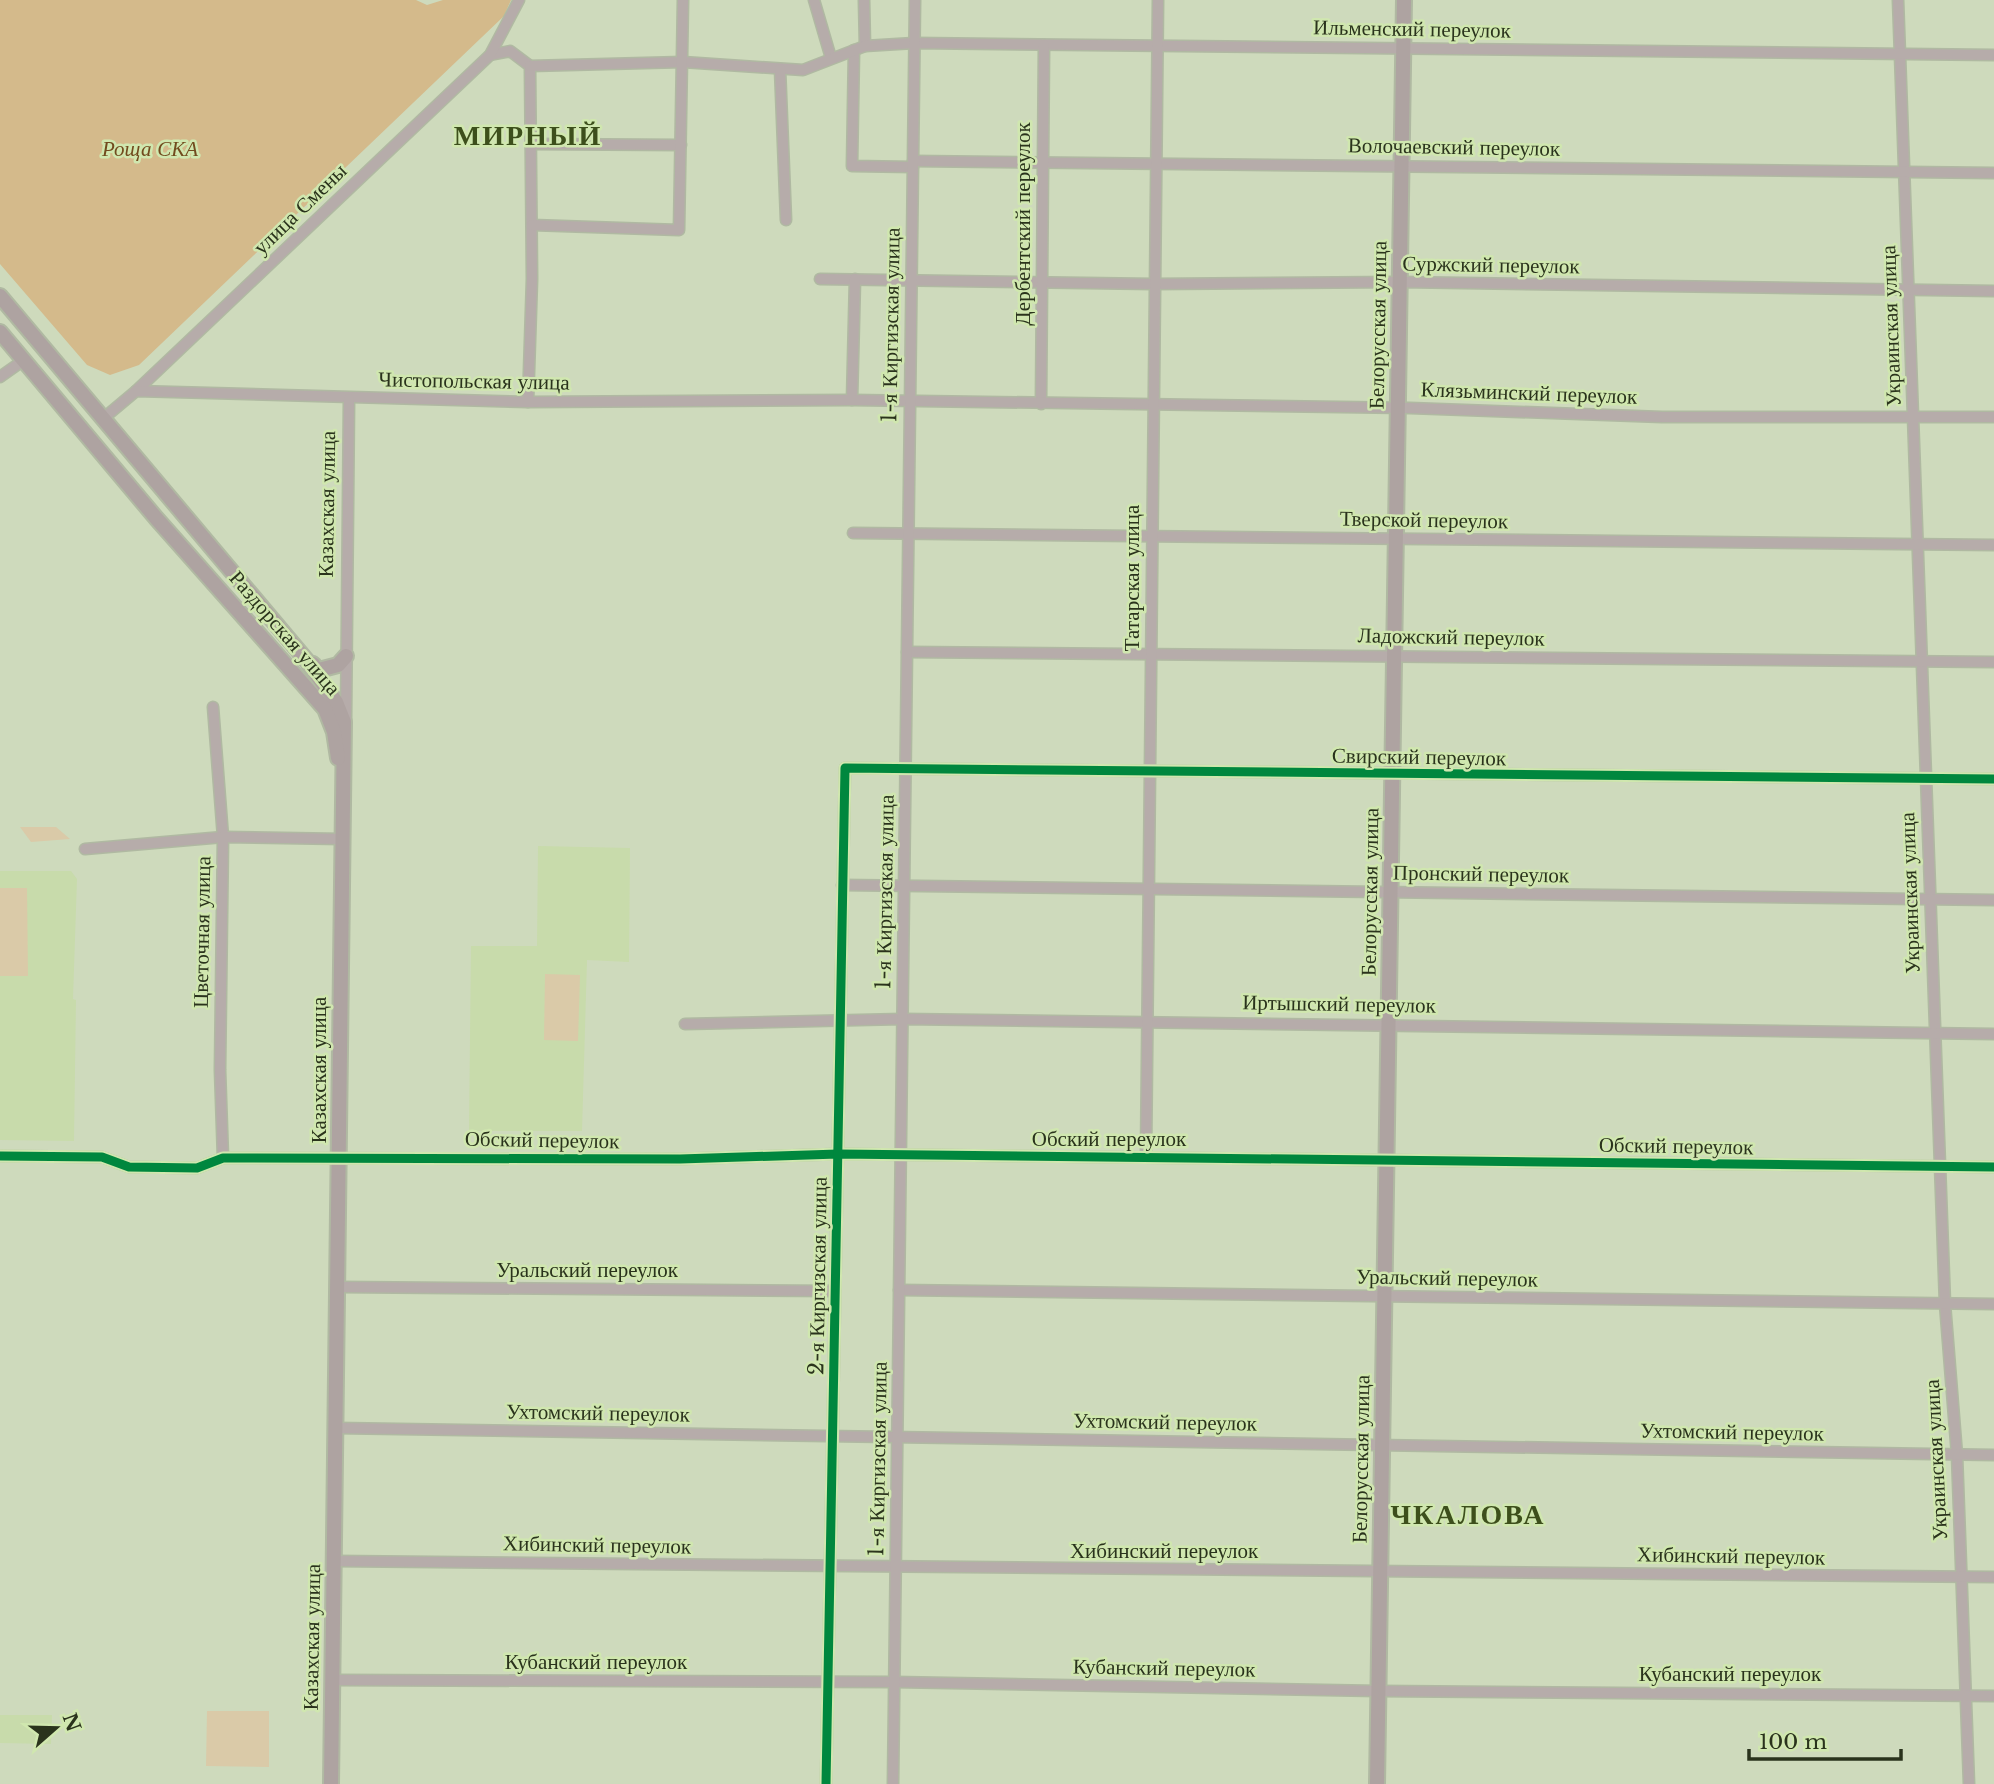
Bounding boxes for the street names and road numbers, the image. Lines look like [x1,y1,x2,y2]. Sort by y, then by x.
street label: Ильменский переулок [1313,14,1512,44]
street label: Дербентский переулок [1010,121,1036,326]
street label: Волочаевский переулок [1348,132,1561,162]
street label: улица Смены [248,158,352,260]
street label: 1-я Киргизская улица [876,227,906,423]
street label: Белорусская улица [1364,240,1392,409]
street label: Украинская улица [1875,244,1907,407]
street label: Суржский переулок [1402,250,1581,280]
street label: Чистопольская улица [378,366,570,396]
street label: Клязьминский переулок [1420,376,1638,410]
street label: Казахская улица [313,430,341,578]
street label: Татарская улица [1119,504,1145,651]
street label: Тверской переулок [1340,506,1509,534]
street label: Раздорская улица [224,565,347,701]
street label: Ладожский переулок [1357,622,1546,652]
street label: Свирский переулок [1332,742,1507,772]
street label: 1-я Киргизская улица [870,794,900,990]
street label: Белорусская улица [1356,807,1384,976]
street label: Украинская улица [1894,811,1926,974]
street label: Цветочная улица [188,855,216,1008]
street label: Пронский переулок [1393,859,1570,889]
street label: Иртышский переулок [1242,989,1437,1019]
street label: Казахская улица [306,996,332,1143]
street label: Обский переулок [465,1126,620,1154]
street label: Обский переулок [1032,1126,1187,1152]
street label: Обский переулок [1599,1132,1754,1160]
street label: 2-я Киргизская улица [803,1176,833,1375]
street label: Уральский переулок [496,1257,679,1283]
street label: Уральский переулок [1356,1263,1539,1293]
street label: 1-я Киргизская улица [863,1361,893,1557]
street label: Белорусская улица [1347,1374,1375,1543]
street label: Украинская улица [1919,1378,1953,1541]
street label: Ухтомский переулок [506,1398,691,1428]
street label: Ухтомский переулок [1073,1407,1258,1437]
street label: Ухтомский переулок [1640,1417,1825,1447]
street label: Хибинский переулок [503,1530,692,1560]
street label: Хибинский переулок [1070,1538,1259,1564]
street label: Хибинский переулок [1637,1541,1826,1571]
street label: Казахская улица [298,1563,326,1711]
street label: Кубанский переулок [505,1649,688,1675]
street label: Кубанский переулок [1073,1653,1256,1683]
street label: Кубанский переулок [1639,1661,1822,1687]

